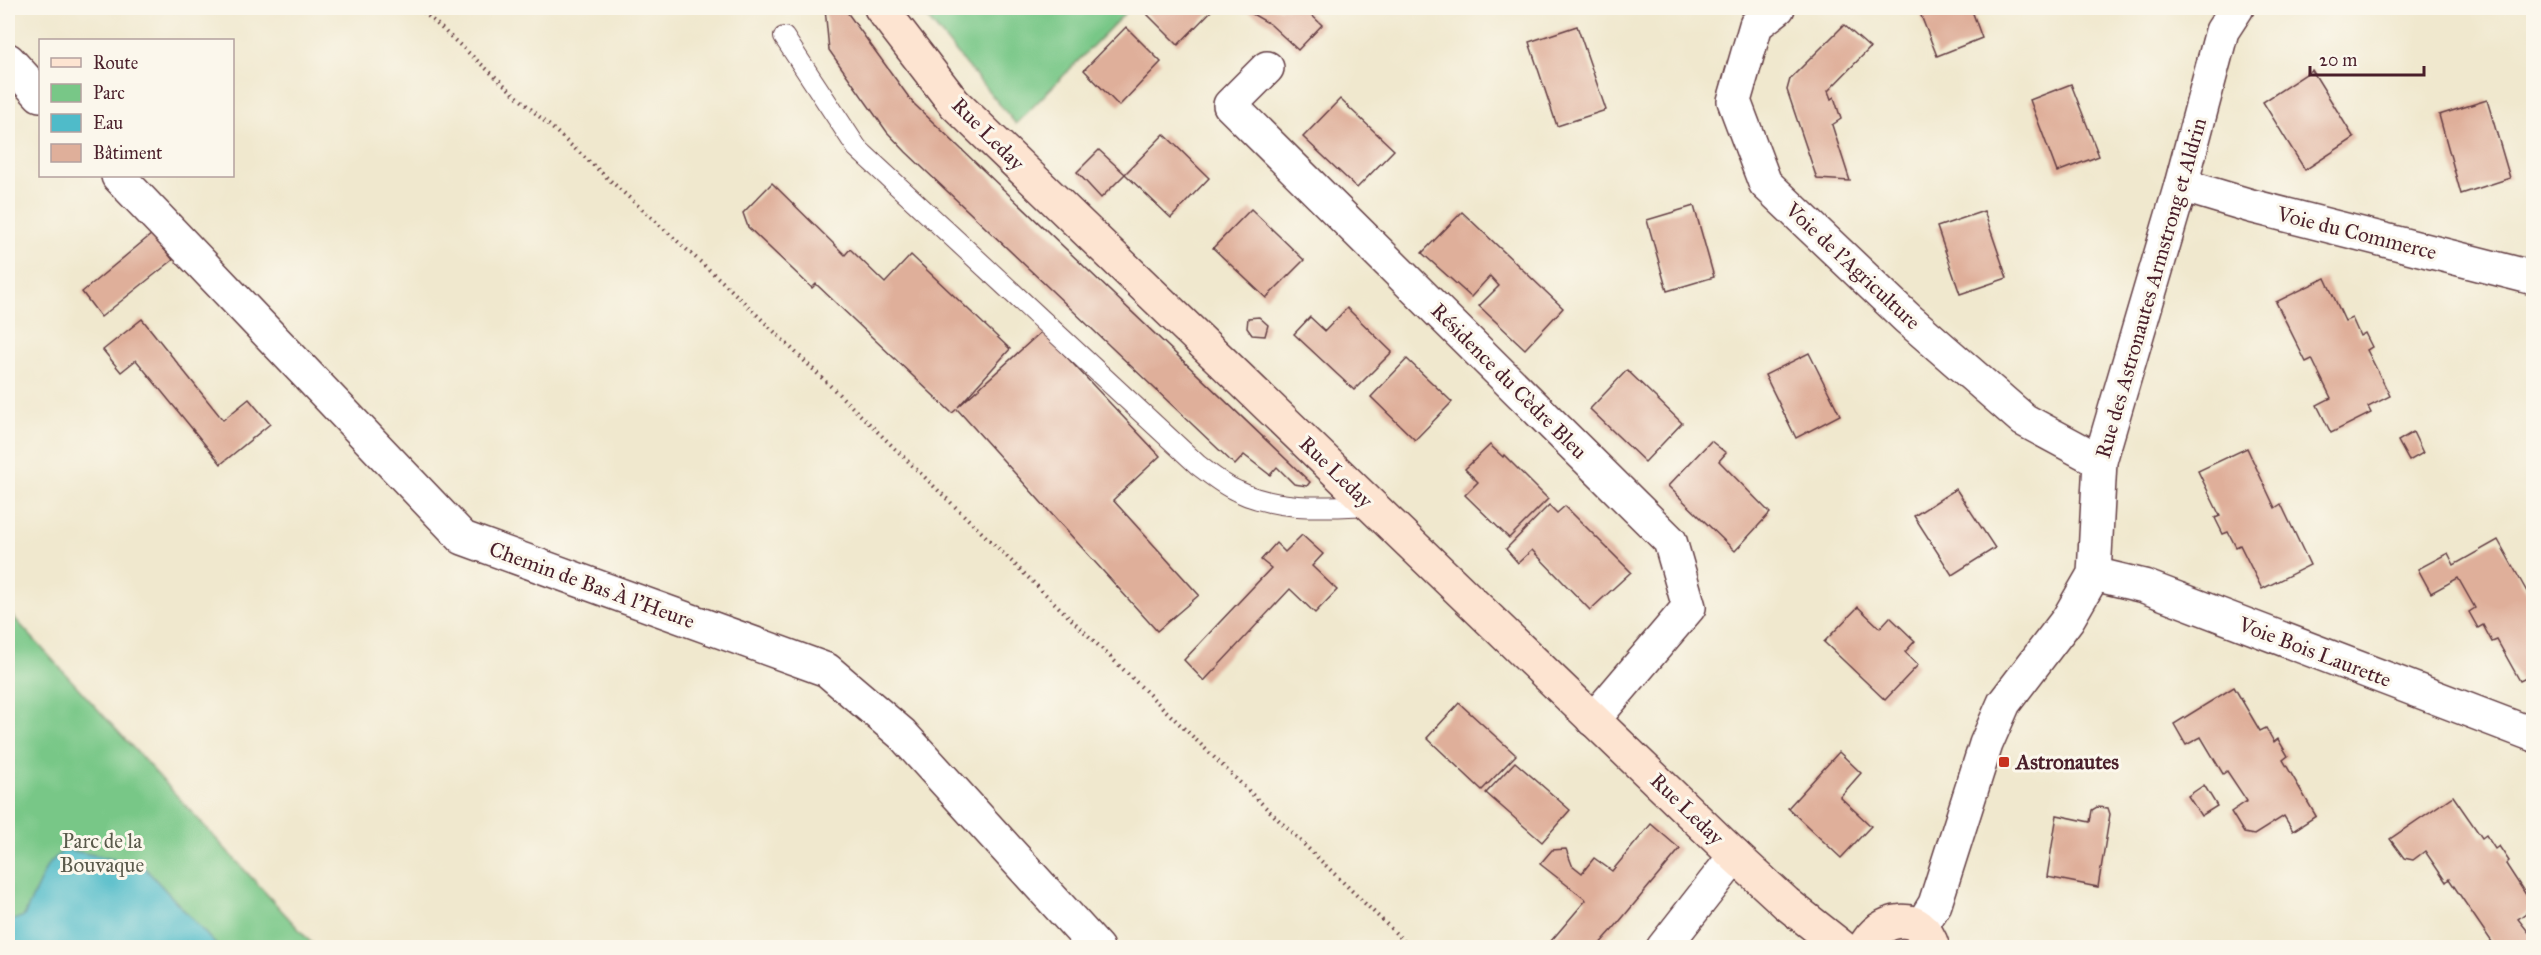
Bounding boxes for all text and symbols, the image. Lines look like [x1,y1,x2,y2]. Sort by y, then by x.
legend [39,39,234,177]
scale bar [2310,39,2424,77]
text: 20 m [2319,49,2357,71]
text: Route [93,52,138,74]
text: Parc [93,82,125,104]
street label: Rue Leday [946,92,1031,177]
text: Eau [93,112,123,134]
street label: Rue des Astronautes Armstrong et Aldrin [2090,115,2212,461]
text: Bâtiment [93,142,163,164]
street label: Voie de l'Agriculture [1779,196,1926,335]
street label: Voie du Commerce [2274,200,2440,265]
street label: Résidence du Cèdre Bleu [1426,298,1592,464]
street label: Rue Leday [1294,431,1379,514]
street label: Chemin de Bas À l'Heure [486,536,698,634]
street label: Voie Bois Laurette [2234,611,2395,693]
place label: Astronautes [2014,749,2119,775]
marker: Astronautes [1997,755,2011,769]
street label: Rue Leday [1645,768,1730,851]
park label: Parc de la Bouvaque [60,828,145,878]

